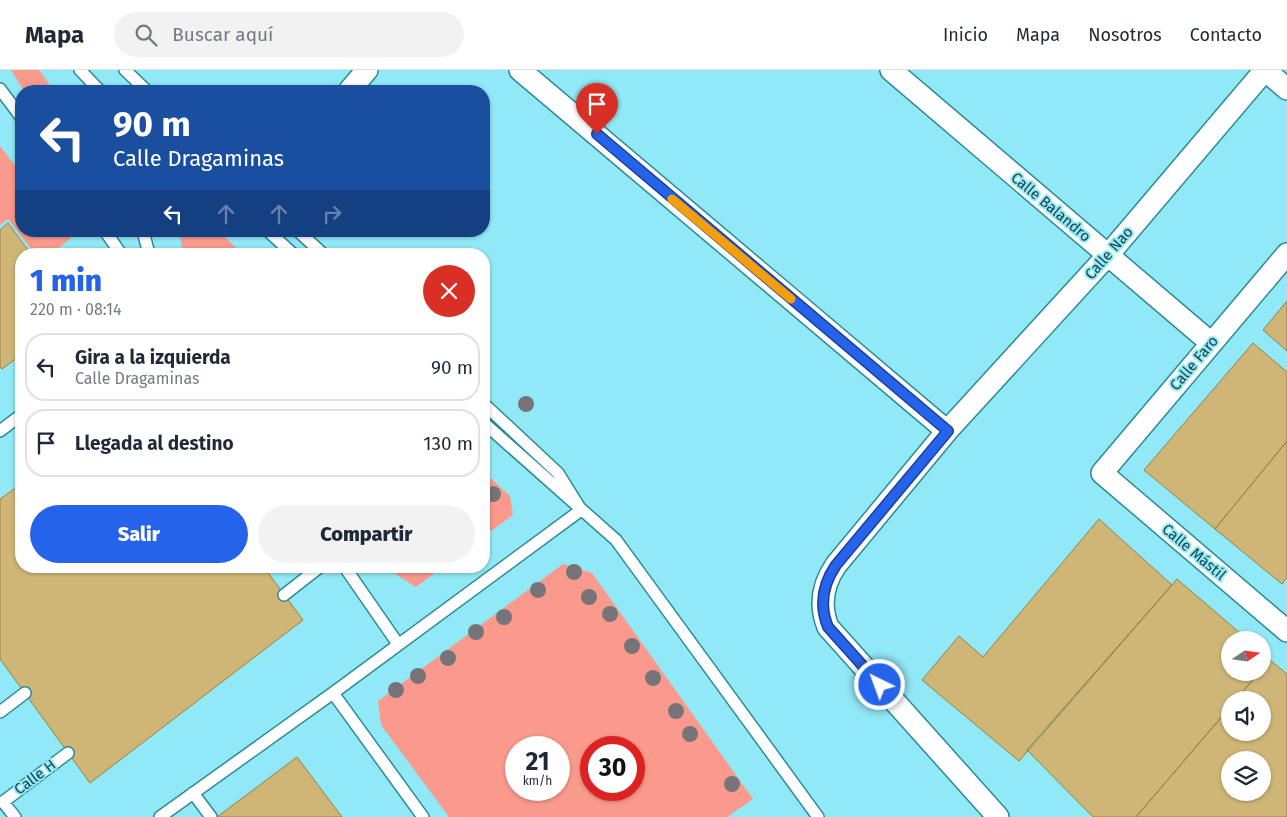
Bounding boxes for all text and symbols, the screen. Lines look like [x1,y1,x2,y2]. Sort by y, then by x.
search box [114,12,464,57]
text: Mapa [25,21,84,49]
icon: search [132,21,160,49]
text: Buscar aquí [172,23,273,46]
text: Inicio [943,24,988,46]
text: Mapa [1016,24,1060,46]
text: Nosotros [1088,24,1162,46]
text: Contacto [1190,24,1262,46]
pin [576,83,618,134]
icon: arrive [583,90,611,118]
text: 90 m [113,103,191,145]
icon: left [30,105,95,170]
text: Calle Dragaminas [113,145,284,172]
street label: Calle Balandro [1007,168,1095,246]
icon: left [159,200,187,228]
icon: ahead [212,200,240,228]
icon: ahead [265,200,293,228]
icon: right [318,200,346,228]
street label: Calle Nao [1081,223,1137,283]
text: 1 min [30,263,102,299]
button: close [423,265,475,317]
text: 220 m · 08:14 [30,300,121,319]
street label: Calle Faro [1166,332,1222,394]
text: Gira a la izquierda [75,346,231,369]
icon: left [32,353,60,381]
text: 90 m [431,356,473,379]
text: Calle Dragaminas [75,369,199,388]
icon: arrive [32,429,60,457]
text: Llegada al destino [75,432,234,455]
text: 130 m [423,432,473,455]
button: Salir [30,505,248,563]
button: Compartir [258,505,475,563]
street label: Calle Mástil [1158,520,1230,584]
north arrow [1221,631,1271,681]
map controls [1221,631,1271,801]
position arrow [853,658,905,710]
button: sound [1221,691,1271,741]
speed limit sign: 30 [580,736,645,801]
text: 21 [526,747,549,777]
button: layers [1221,751,1271,801]
street label: Calle H [11,756,59,798]
text: km/h [523,774,552,788]

